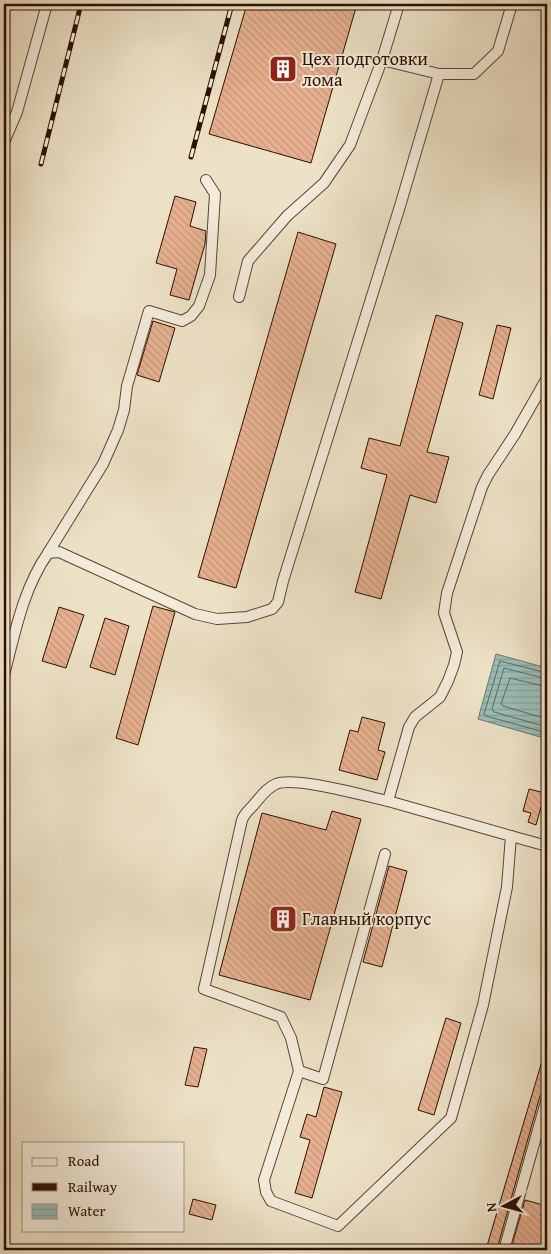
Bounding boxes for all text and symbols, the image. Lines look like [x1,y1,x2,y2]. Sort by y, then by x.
place label: Цех подготовки лома [302,45,428,93]
building icon: Цех подготовки лома [268,54,298,84]
building icon: Главный корпус [268,904,298,934]
place label: Главный корпус [302,905,431,932]
legend [22,1142,185,1232]
text: Road [68,1150,99,1171]
text: Railway [68,1176,118,1197]
north arrow [478,1182,528,1232]
text: Water [68,1200,106,1221]
text: N [481,1201,502,1213]

